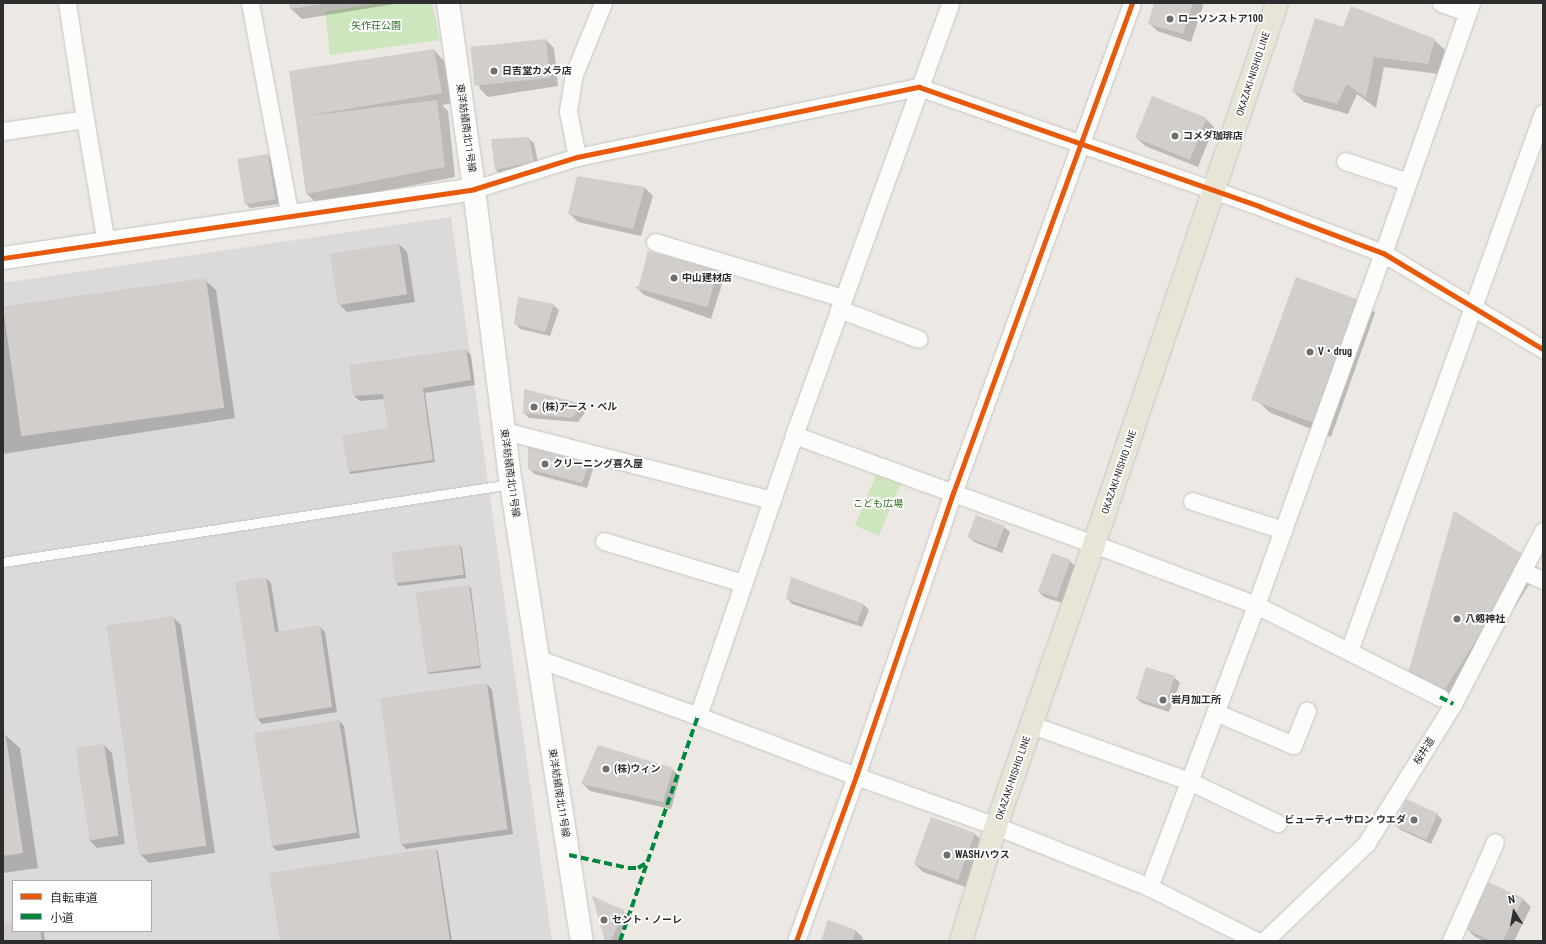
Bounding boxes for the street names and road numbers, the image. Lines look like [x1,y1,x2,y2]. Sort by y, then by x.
street label: OKAZAKI-NISHIO LINE [1234,30,1272,118]
street label: 東洋紡績南北11号線 [454,83,478,173]
street label: 東洋紡績南北11号線 [498,428,522,518]
street label: OKAZAKI-NISHIO LINE [1099,428,1139,516]
street label: OKAZAKI-NISHIO LINE [993,734,1033,822]
street label: 桜井道 [1411,735,1437,767]
street label: 東洋紡績南北11号線 [546,748,572,838]

